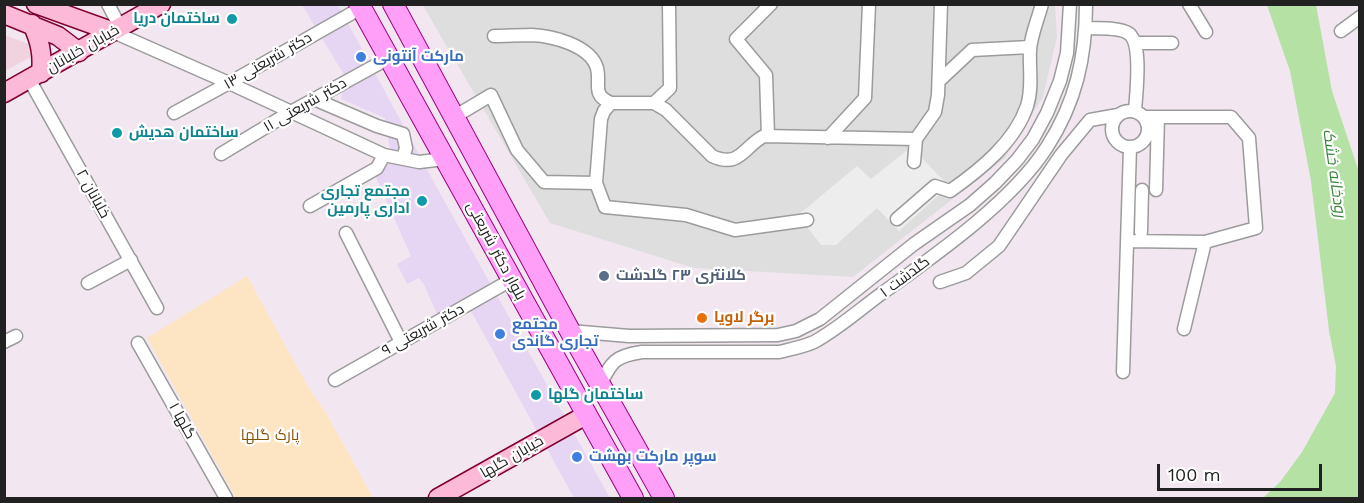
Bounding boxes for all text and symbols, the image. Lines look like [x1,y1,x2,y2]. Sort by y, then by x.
place label: ساختمان دریا [133,10,220,28]
marker: ساختمان دریا [225,12,239,26]
street label: خیابان خلبانان [43,21,123,77]
street label: ۱۳ دکتر شریعتی [221,29,315,93]
place label: مارکت آنتونی [373,48,464,66]
marker: مارکت آنتونی [354,50,368,64]
street label: ۱۱ دکتر شریعتی [260,74,350,136]
place label: ساختمان هدیش [129,124,239,142]
marker: ساختمان هدیش [110,126,124,140]
water label: رودخانه خشک [1318,128,1350,218]
street label: ۲ خلبانان [72,166,114,222]
place label: مجتمع تجاری اداری پارمین [321,183,410,218]
marker: مجتمع تجاری اداری پارمین [415,194,429,208]
street label: بلوار دکتر شریعتی [462,199,530,303]
street label: گلدشت ۱ [877,253,933,301]
place label: کلانتری ۲۳ گلدشت [616,267,746,285]
marker: کلانتری ۲۳ گلدشت [597,269,611,283]
street label: دکتر شریعتی ۹ [379,300,467,360]
place label: برگر لاویا [714,309,774,327]
marker: برگر لاویا [695,311,709,325]
place label: مجتمع تجاری گاندی [512,316,598,351]
marker: مجتمع تجاری گاندی [493,327,507,341]
place label: ساختمان گلها [548,386,643,404]
marker: ساختمان گلها [529,388,543,402]
street label: ۱ گلها [165,400,199,442]
park label: پارک گلها [241,427,299,445]
street label: خیابان گلها [477,432,547,482]
place label: سوپر مارکت بهشت [589,448,717,466]
marker: سوپر مارکت بهشت [570,450,584,464]
scale bar [1160,452,1325,490]
text: 100 m [1168,464,1221,485]

